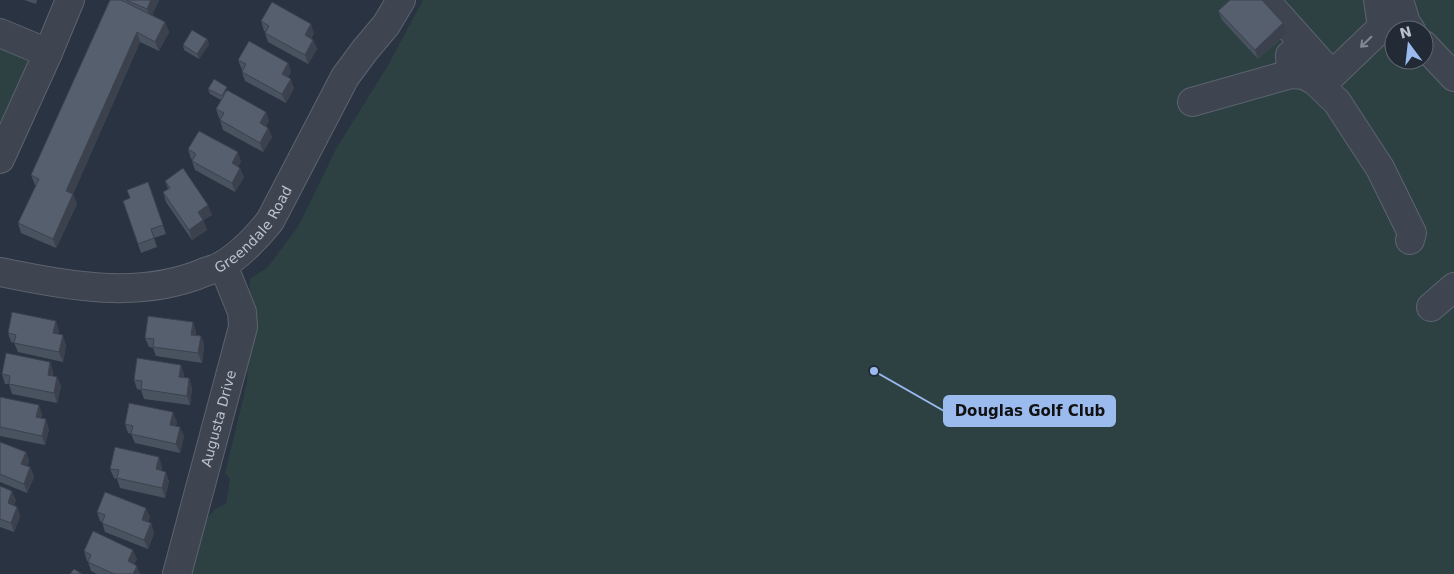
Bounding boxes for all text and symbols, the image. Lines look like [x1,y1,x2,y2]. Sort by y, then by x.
north arrow [1384,20,1434,70]
text: N [1398,23,1413,42]
one-way arrow [1360,36,1372,48]
street label: Greendale Road [212,183,295,276]
street label: Augusta Drive [198,368,239,469]
callout: Douglas Golf Club [944,396,1115,426]
text: Douglas Golf Club [955,402,1106,420]

